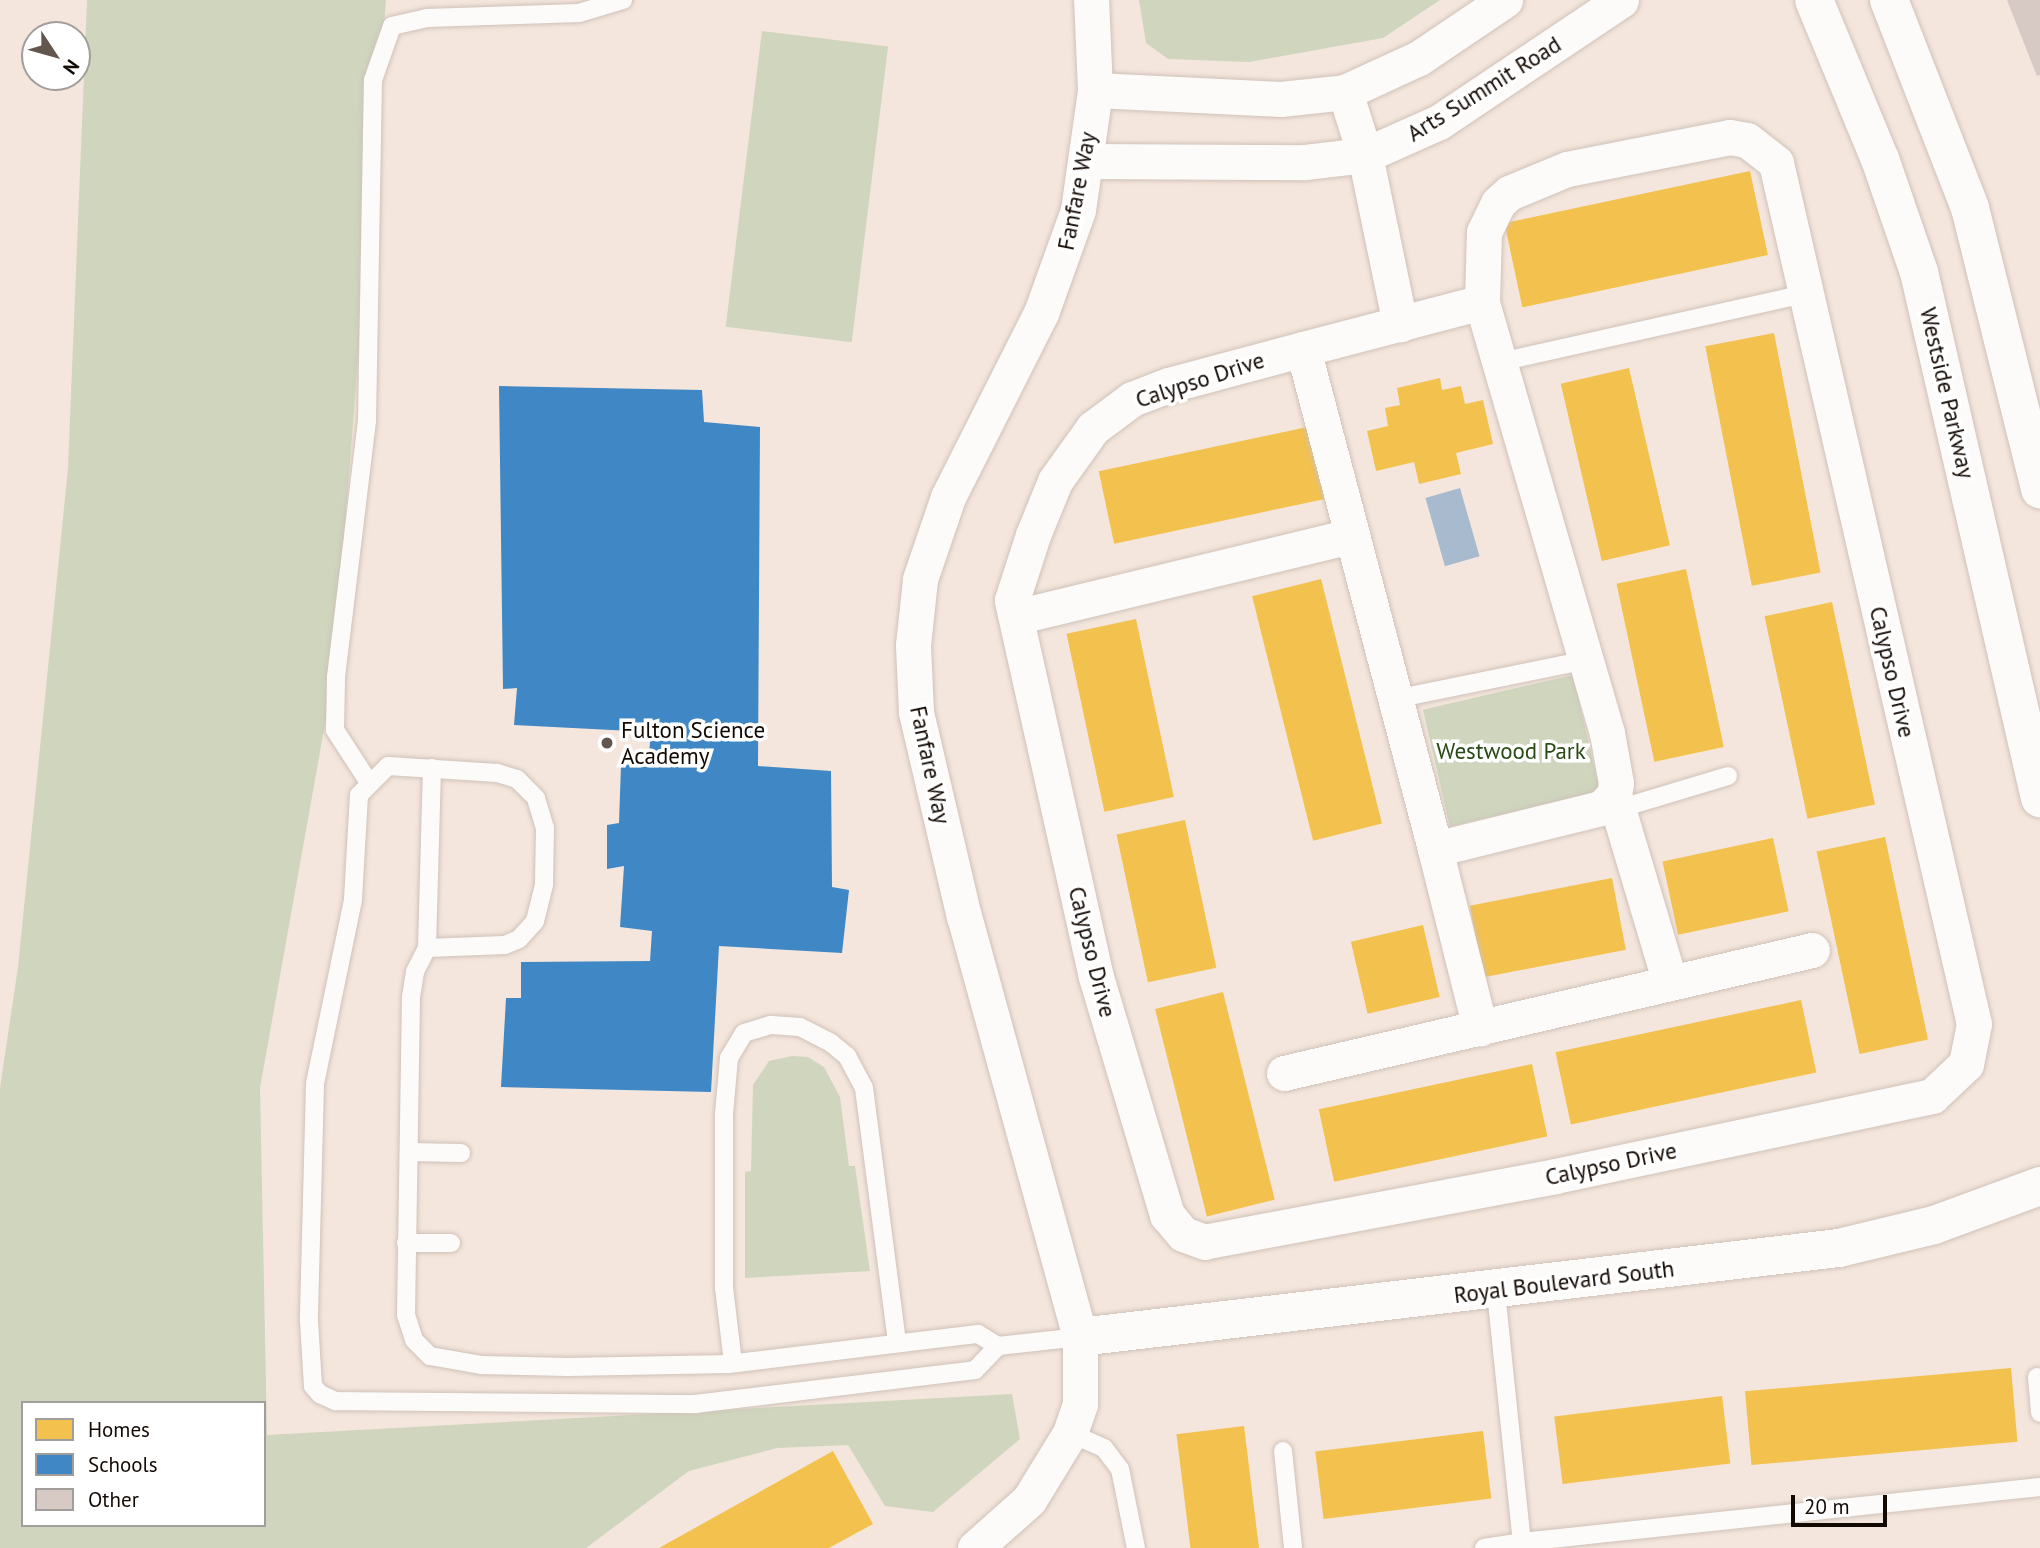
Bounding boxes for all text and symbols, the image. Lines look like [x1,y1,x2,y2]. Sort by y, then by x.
north arrow [21,21,91,91]
street label: Arts Summit Road [1402,31,1566,147]
text: N [58,55,85,79]
street label: Fanfare Way [1052,129,1102,253]
street label: Westside Parkway [1914,305,1980,481]
street label: Calypso Drive [1132,346,1268,414]
street label: Calypso Drive [1864,604,1920,740]
street label: Fanfare Way [904,703,956,827]
place label: Fulton Science Academy [621,716,765,770]
marker: Fulton Science Academy [599,735,615,751]
park label: Westwood Park [1436,737,1586,765]
street label: Calypso Drive [1062,884,1122,1020]
street label: Calypso Drive [1543,1137,1679,1191]
street label: Royal Boulevard South [1452,1255,1676,1309]
legend [21,1401,266,1527]
text: Homes [88,1416,150,1443]
text: Schools [88,1451,158,1478]
scale bar [1795,1482,1891,1526]
text: Other [88,1486,139,1513]
text: 20 m [1804,1493,1850,1520]

